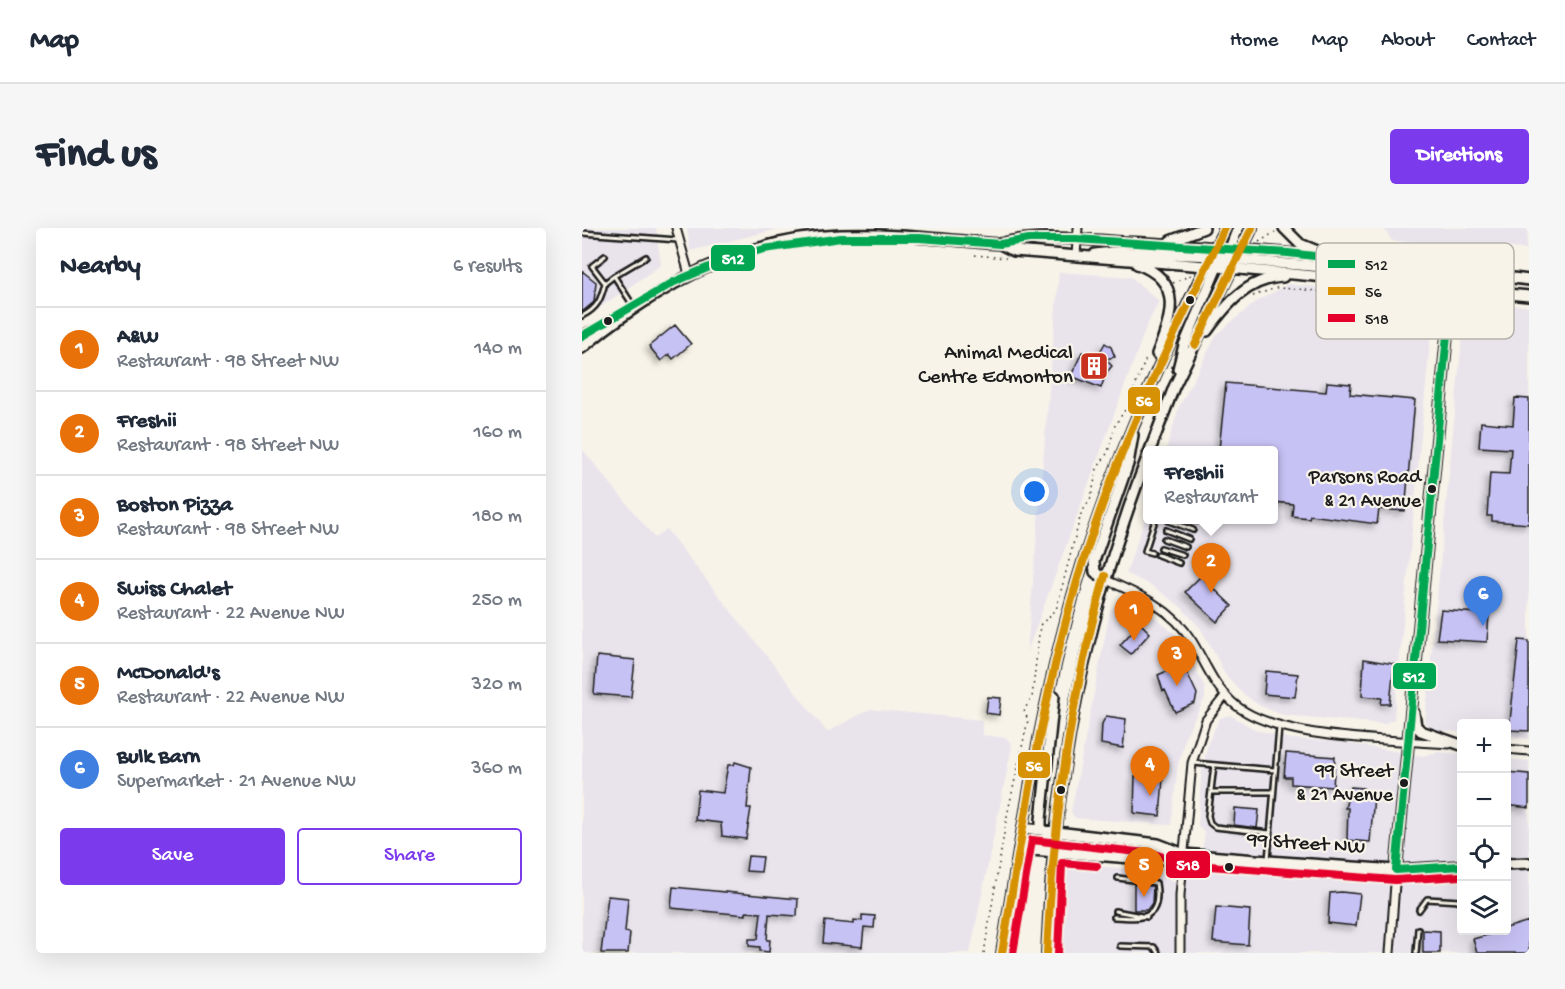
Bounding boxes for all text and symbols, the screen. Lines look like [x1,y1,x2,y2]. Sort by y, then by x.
text: Map [30,25,79,58]
text: Home [1230,29,1278,54]
text: Map [1311,29,1348,54]
text: About [1381,29,1434,54]
text: Contact [1467,29,1535,54]
button: Directions [1390,129,1529,184]
text: Find us [36,132,156,181]
legend [1316,243,1514,339]
line badge: 512 [710,244,756,272]
text: Nearby [60,252,141,283]
text: 512 [722,252,745,271]
text: 6 results [453,256,522,279]
text: 512 [1365,258,1388,277]
text: 56 [1365,285,1382,304]
unlabelled marker [1184,294,1196,306]
text: 518 [1365,312,1389,331]
unlabelled marker [602,315,614,327]
text: A&W [117,325,159,351]
text: 1 [75,338,84,361]
text: 140 m [474,338,522,361]
place label: Animal Medical Centre Edmonton [918,342,1073,391]
building icon: Animal Medical Centre Edmonton [1078,350,1110,382]
text: Restaurant · 98 Street NW [117,351,339,374]
line badge: 56 [1127,386,1161,415]
text: 56 [1136,394,1153,413]
text: Freshii [117,409,177,435]
text: 2 [75,422,84,445]
text: 160 m [473,422,522,445]
text: Restaurant · 98 Street NW [117,435,339,458]
popup [1143,446,1278,524]
text: Freshii [1164,461,1224,487]
place label: Parsons Road & 21 Avenue [1308,467,1423,514]
your location [1020,477,1049,506]
marker: Parsons Road & 21 Avenue [1426,483,1438,495]
text: Restaurant [1164,487,1257,510]
text: Boston Pizza [117,493,232,519]
text: 3 [74,506,85,529]
text: 180 m [473,506,522,529]
text: Restaurant · 98 Street NW [117,519,339,542]
pin: 2 [1192,544,1230,593]
pin: 6 [1464,576,1502,626]
text: Swiss Chalet [117,577,232,603]
text: 4 [75,590,84,613]
text: 250 m [471,590,522,613]
pin: 1 [1114,592,1154,641]
text: Restaurant · 22 Avenue NW [117,603,345,626]
pin: 3 [1158,636,1196,686]
text: McDonald's [117,661,220,687]
line badge: 512 [1392,662,1437,690]
text: 512 [1403,670,1426,689]
text: 5 [74,674,85,697]
text: 320 m [472,674,522,697]
text: Restaurant · 22 Avenue NW [117,687,345,710]
map controls [1457,719,1511,935]
button: + [1457,719,1511,773]
text: Bulk Barn [117,745,200,771]
pin: 4 [1130,746,1170,796]
line badge: 56 [1017,751,1051,779]
text: 6 [74,758,85,781]
text: 360 m [471,758,522,781]
text: 56 [1026,759,1043,778]
place label: 99 Street & 21 Avenue [1296,761,1395,808]
text: Supermarket · 21 Avenue NW [117,771,356,794]
button: − [1457,773,1511,827]
marker: 99 Street & 21 Avenue [1398,777,1410,789]
unlabelled marker [1055,784,1067,796]
button: locate [1457,827,1511,881]
button: Save [60,828,285,885]
button: Share [297,828,522,885]
street label: 99 Street NW [1245,828,1366,862]
pin: 5 [1124,848,1164,897]
line badge: 518 [1165,850,1211,879]
text: 518 [1176,858,1200,877]
unlabelled marker [1223,861,1235,873]
button: layers [1457,881,1511,935]

